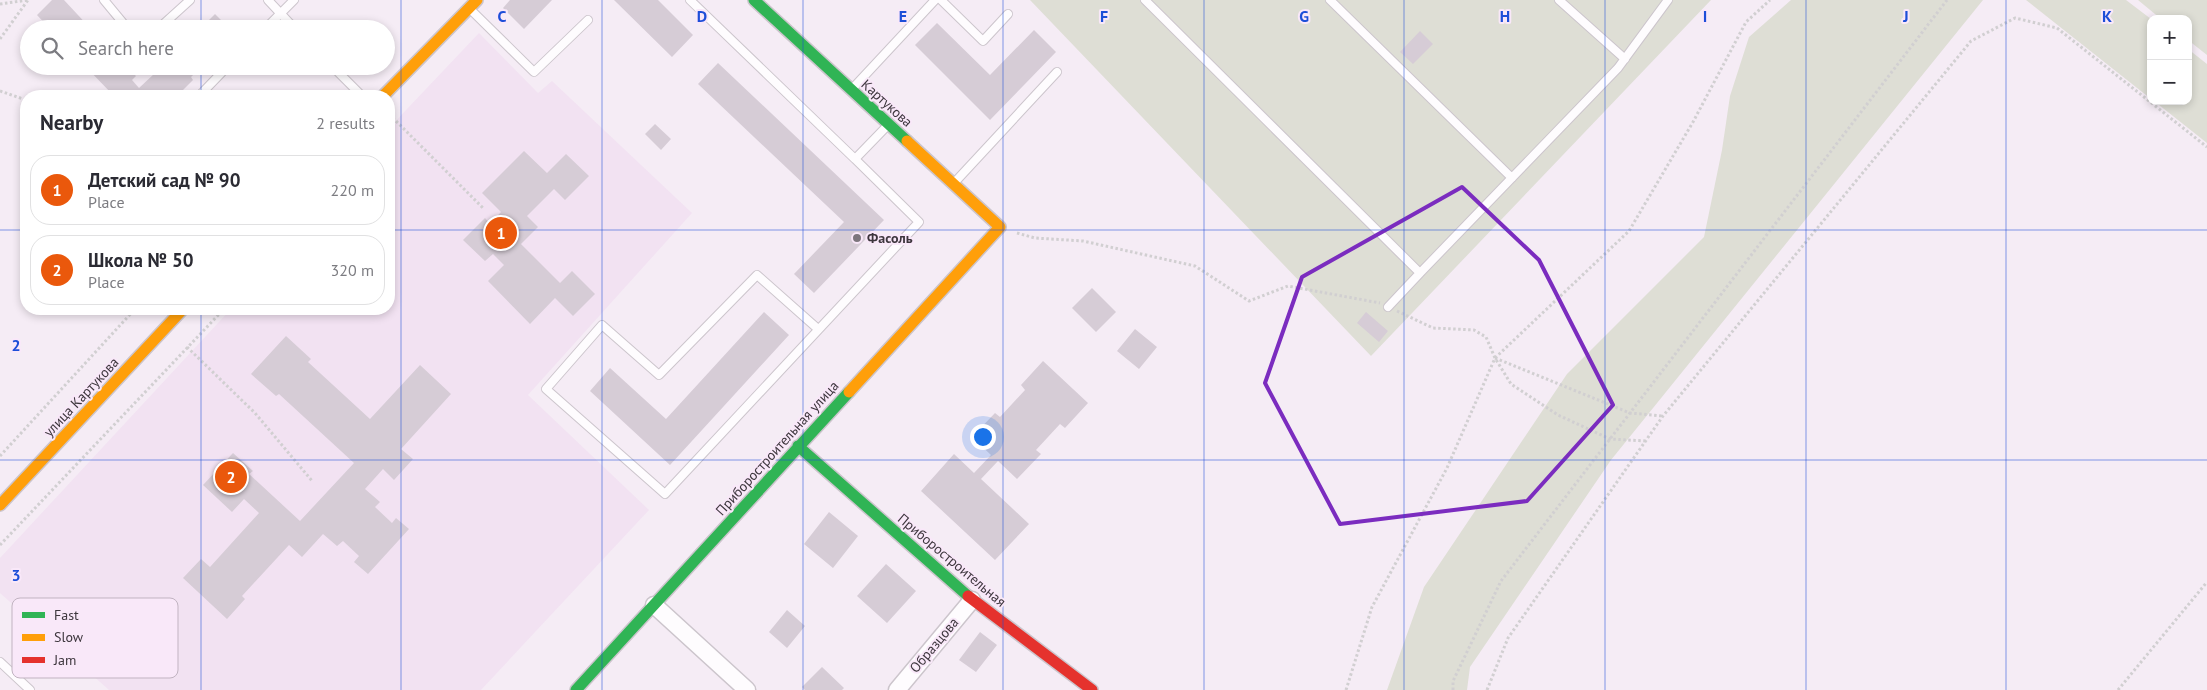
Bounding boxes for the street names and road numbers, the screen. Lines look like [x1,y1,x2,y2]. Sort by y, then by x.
street label: Картукова [858,75,916,131]
street label: улица Картукова [40,353,122,441]
street label: Приборостроительная улица [712,377,842,519]
street label: Приборостроительная [894,509,1010,611]
street label: Образцова [906,614,962,676]

